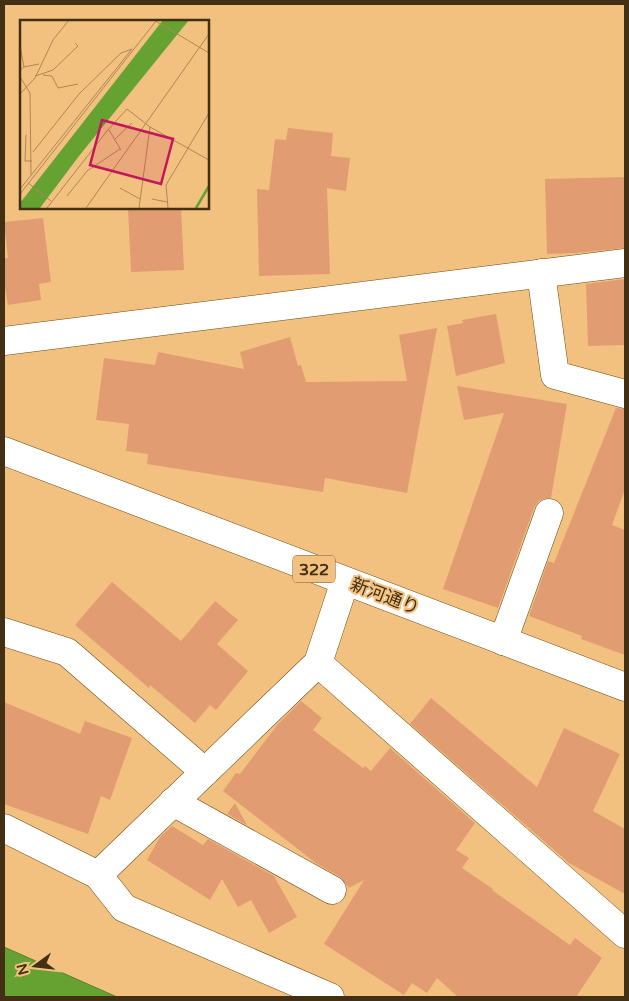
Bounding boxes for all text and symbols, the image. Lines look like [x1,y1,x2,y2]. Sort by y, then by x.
inset map [20,20,209,209]
road number: 322 [293,556,335,582]
street label: 新河通り [347,573,423,619]
north arrow [10,941,60,991]
text: N [13,962,33,977]

